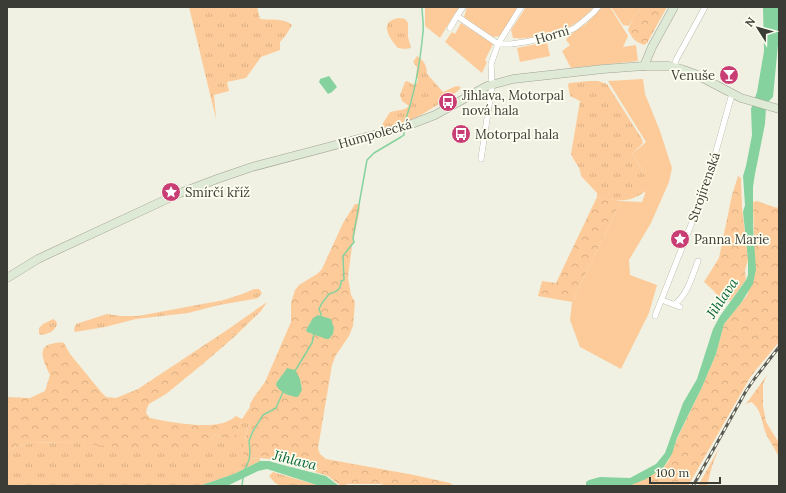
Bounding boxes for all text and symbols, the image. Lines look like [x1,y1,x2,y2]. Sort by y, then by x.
north arrow [738,8,778,48]
text: N [742,14,758,30]
street label: Horní [533,22,571,48]
bar icon: Venuše [718,64,740,86]
place label: Venuše [670,67,715,84]
place label: Jihlava, Motorpal nová hala [461,87,564,119]
bus stop icon: Jihlava, Motorpal nová hala [437,91,459,113]
street label: Humpolecká [336,115,414,153]
bus stop icon: Motorpal hala [450,123,472,145]
place label: Motorpal hala [475,126,559,143]
street label: Strojírenská [684,150,724,224]
place icon: Smírčí kříž [160,181,182,203]
place label: Smírčí kříž [185,184,250,201]
place icon: Panna Marie [669,228,691,250]
place label: Panna Marie [694,231,769,248]
water label: Jihlava [702,274,742,322]
water label: Jihlava [270,446,319,474]
scale bar [650,459,720,485]
text: 100 m [656,465,689,480]

